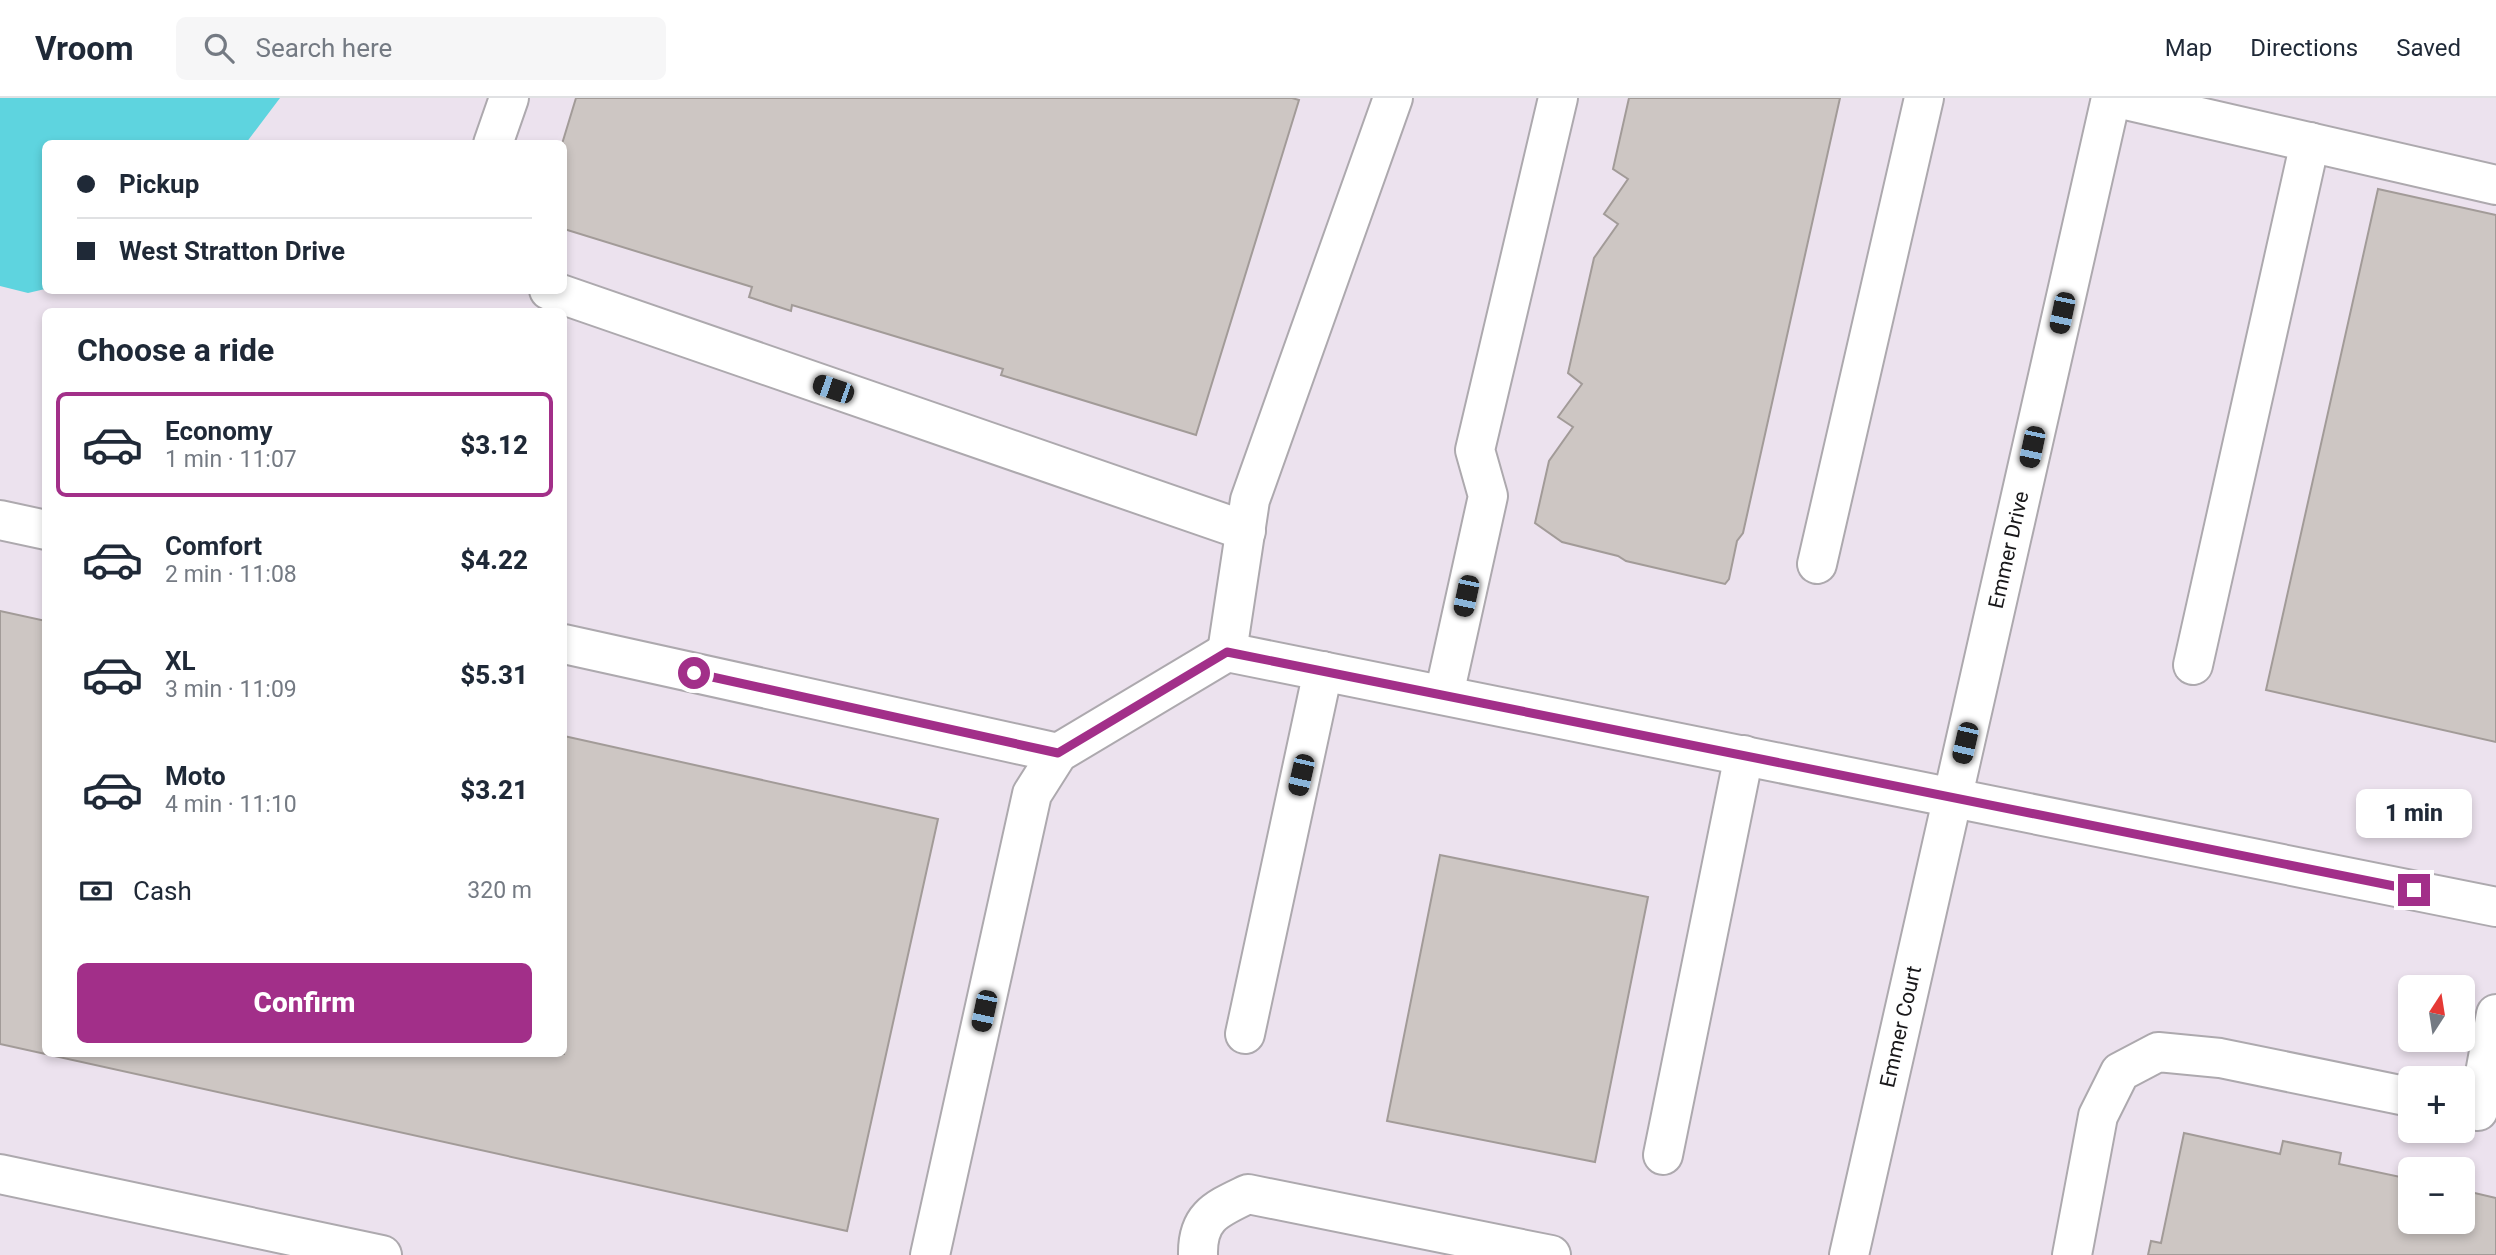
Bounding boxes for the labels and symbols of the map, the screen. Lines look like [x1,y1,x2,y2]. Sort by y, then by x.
car [2048,290,2077,336]
car [810,372,857,406]
car [2018,424,2047,470]
street label: Emmer Drive [1984,489,2034,611]
car [1452,573,1481,619]
route start [678,657,710,689]
car [1951,720,1980,766]
car [1287,752,1316,798]
callout: 1 min [2356,788,2472,838]
route end [2398,874,2430,906]
street label: Emmer Court [1875,964,1926,1090]
north arrow [2398,975,2474,1052]
car [970,988,999,1034]

